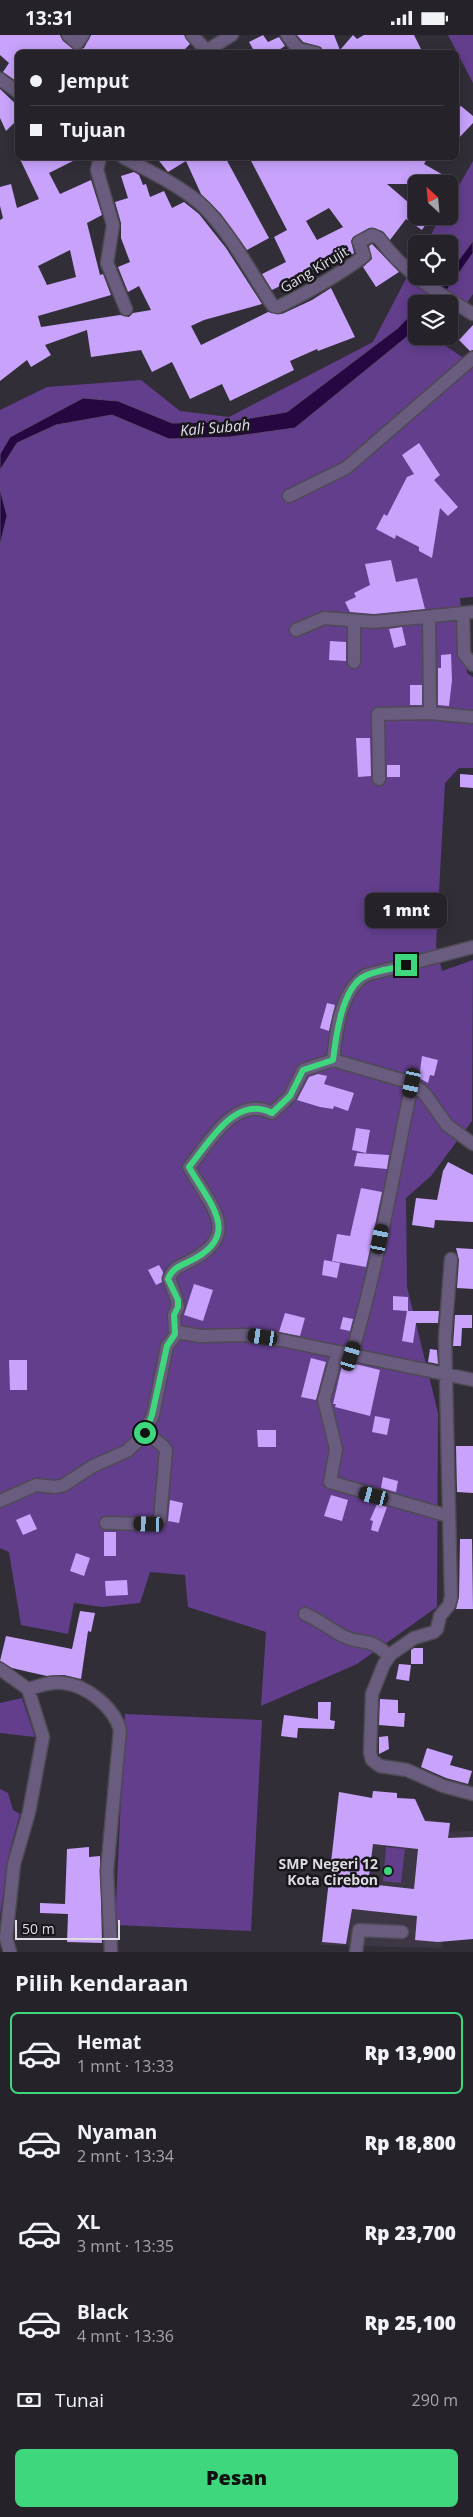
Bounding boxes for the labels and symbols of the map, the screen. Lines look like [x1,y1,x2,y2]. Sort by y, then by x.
north arrow [408,175,458,225]
street label: Gang Kirujit [276,241,352,297]
water label: Kali Subah [179,414,251,440]
callout: 1 mnt [365,893,447,927]
route end [395,954,417,976]
car [401,1067,422,1099]
car [369,1223,390,1255]
car [247,1327,278,1347]
car [339,1339,362,1373]
route start [134,1422,156,1444]
car [357,1485,390,1507]
car [133,1516,164,1532]
place label: SMP Negeri 12 Kota Cirebon [279,1854,378,1889]
marker: SMP Negeri 12 Kota Cirebon [382,1865,394,1877]
scale bar [15,1917,120,1940]

